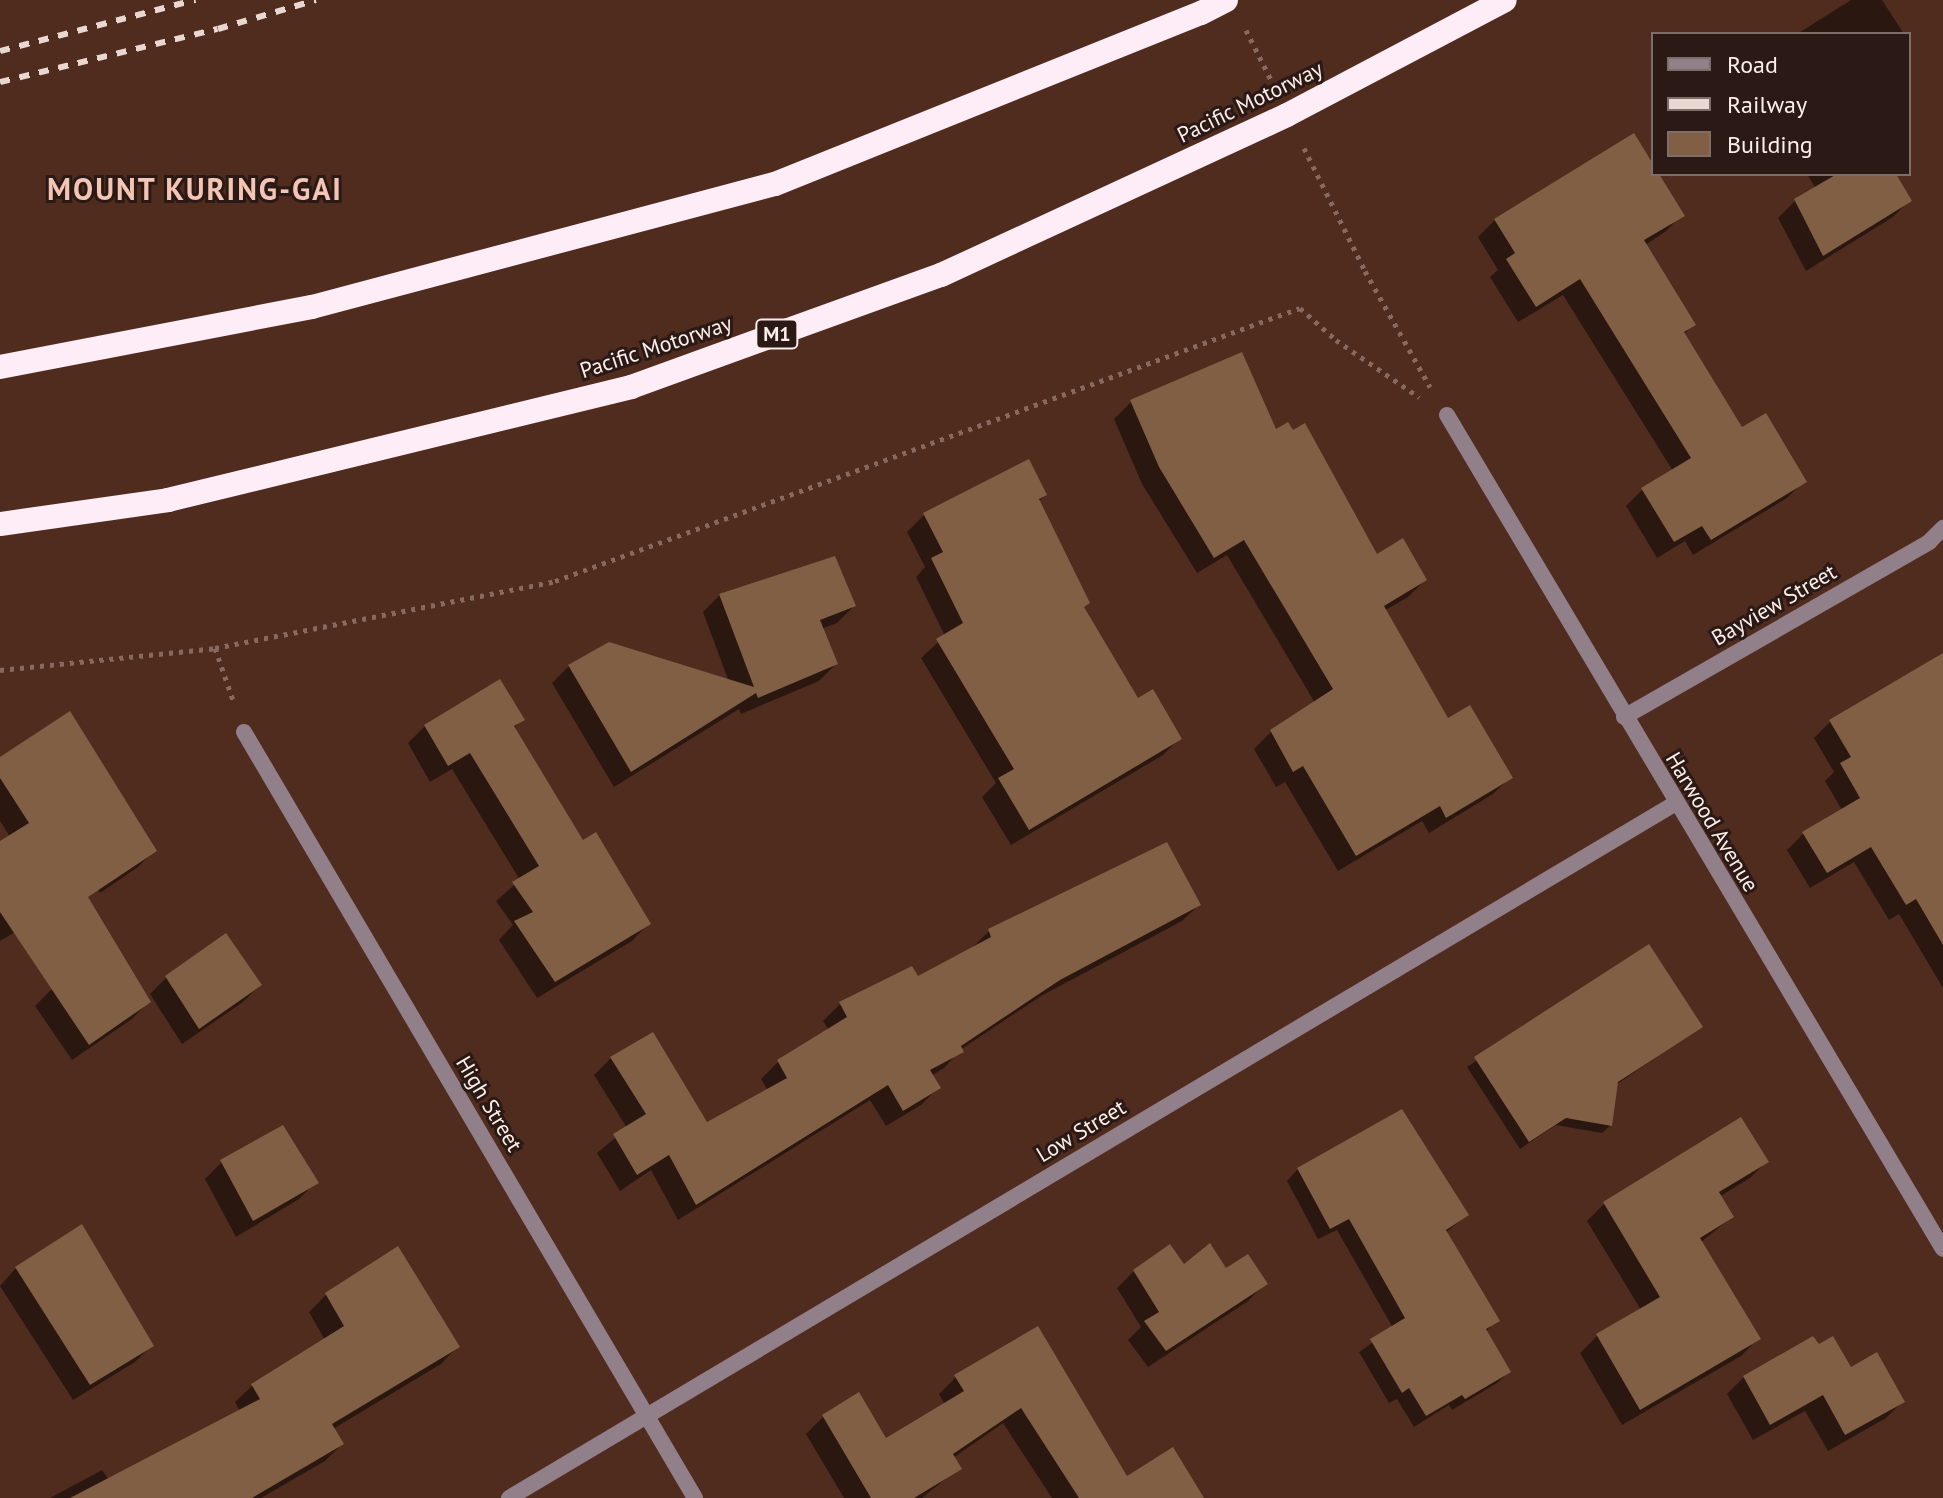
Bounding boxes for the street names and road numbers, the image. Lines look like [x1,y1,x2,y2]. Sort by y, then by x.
street label: Pacific Motorway [1173,55,1327,149]
street label: Pacific Motorway [576,310,736,384]
road number: M1 [755,318,799,350]
street label: Bayview Street [1707,559,1841,651]
street label: Harwood Avenue [1660,747,1764,897]
street label: High Street [450,1052,528,1156]
street label: Low Street [1031,1094,1131,1168]

